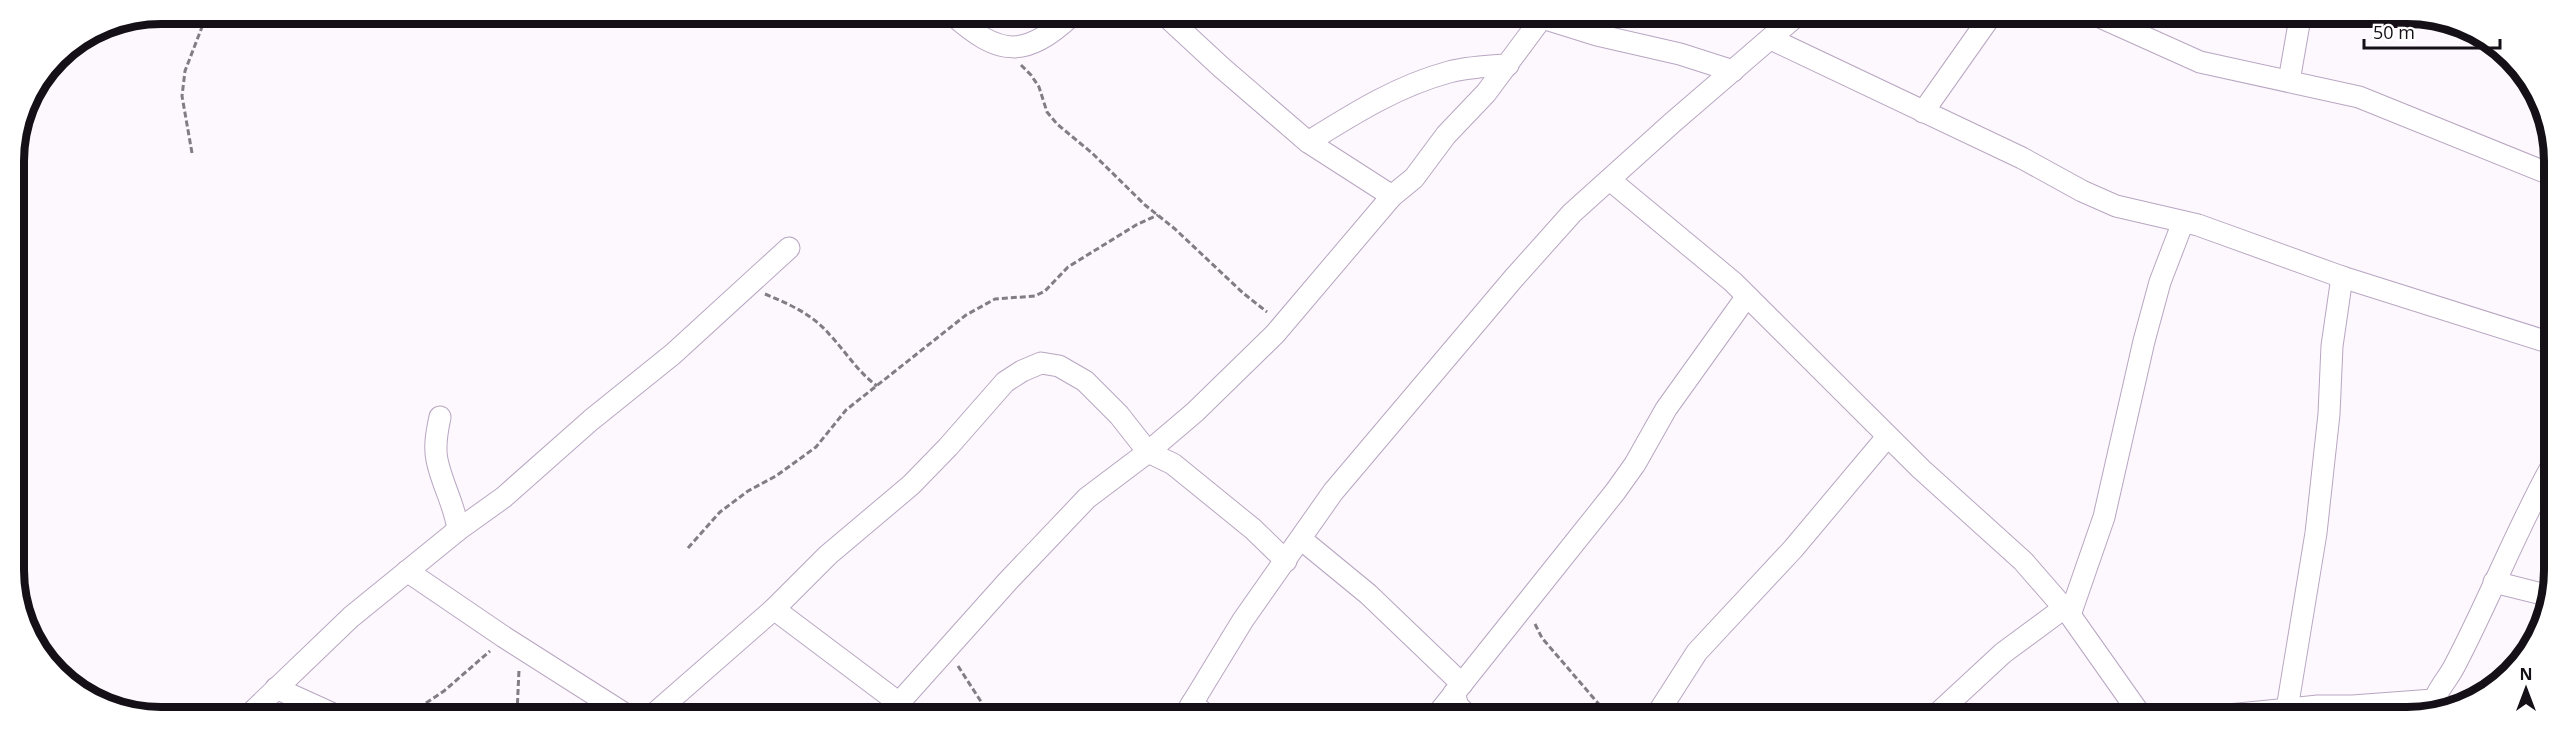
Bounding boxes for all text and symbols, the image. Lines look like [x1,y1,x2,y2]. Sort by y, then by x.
scale bar [2364,12,2500,50]
text: 50 m [2373,20,2415,44]
north arrow [2496,659,2556,719]
text: N [2519,663,2533,685]

